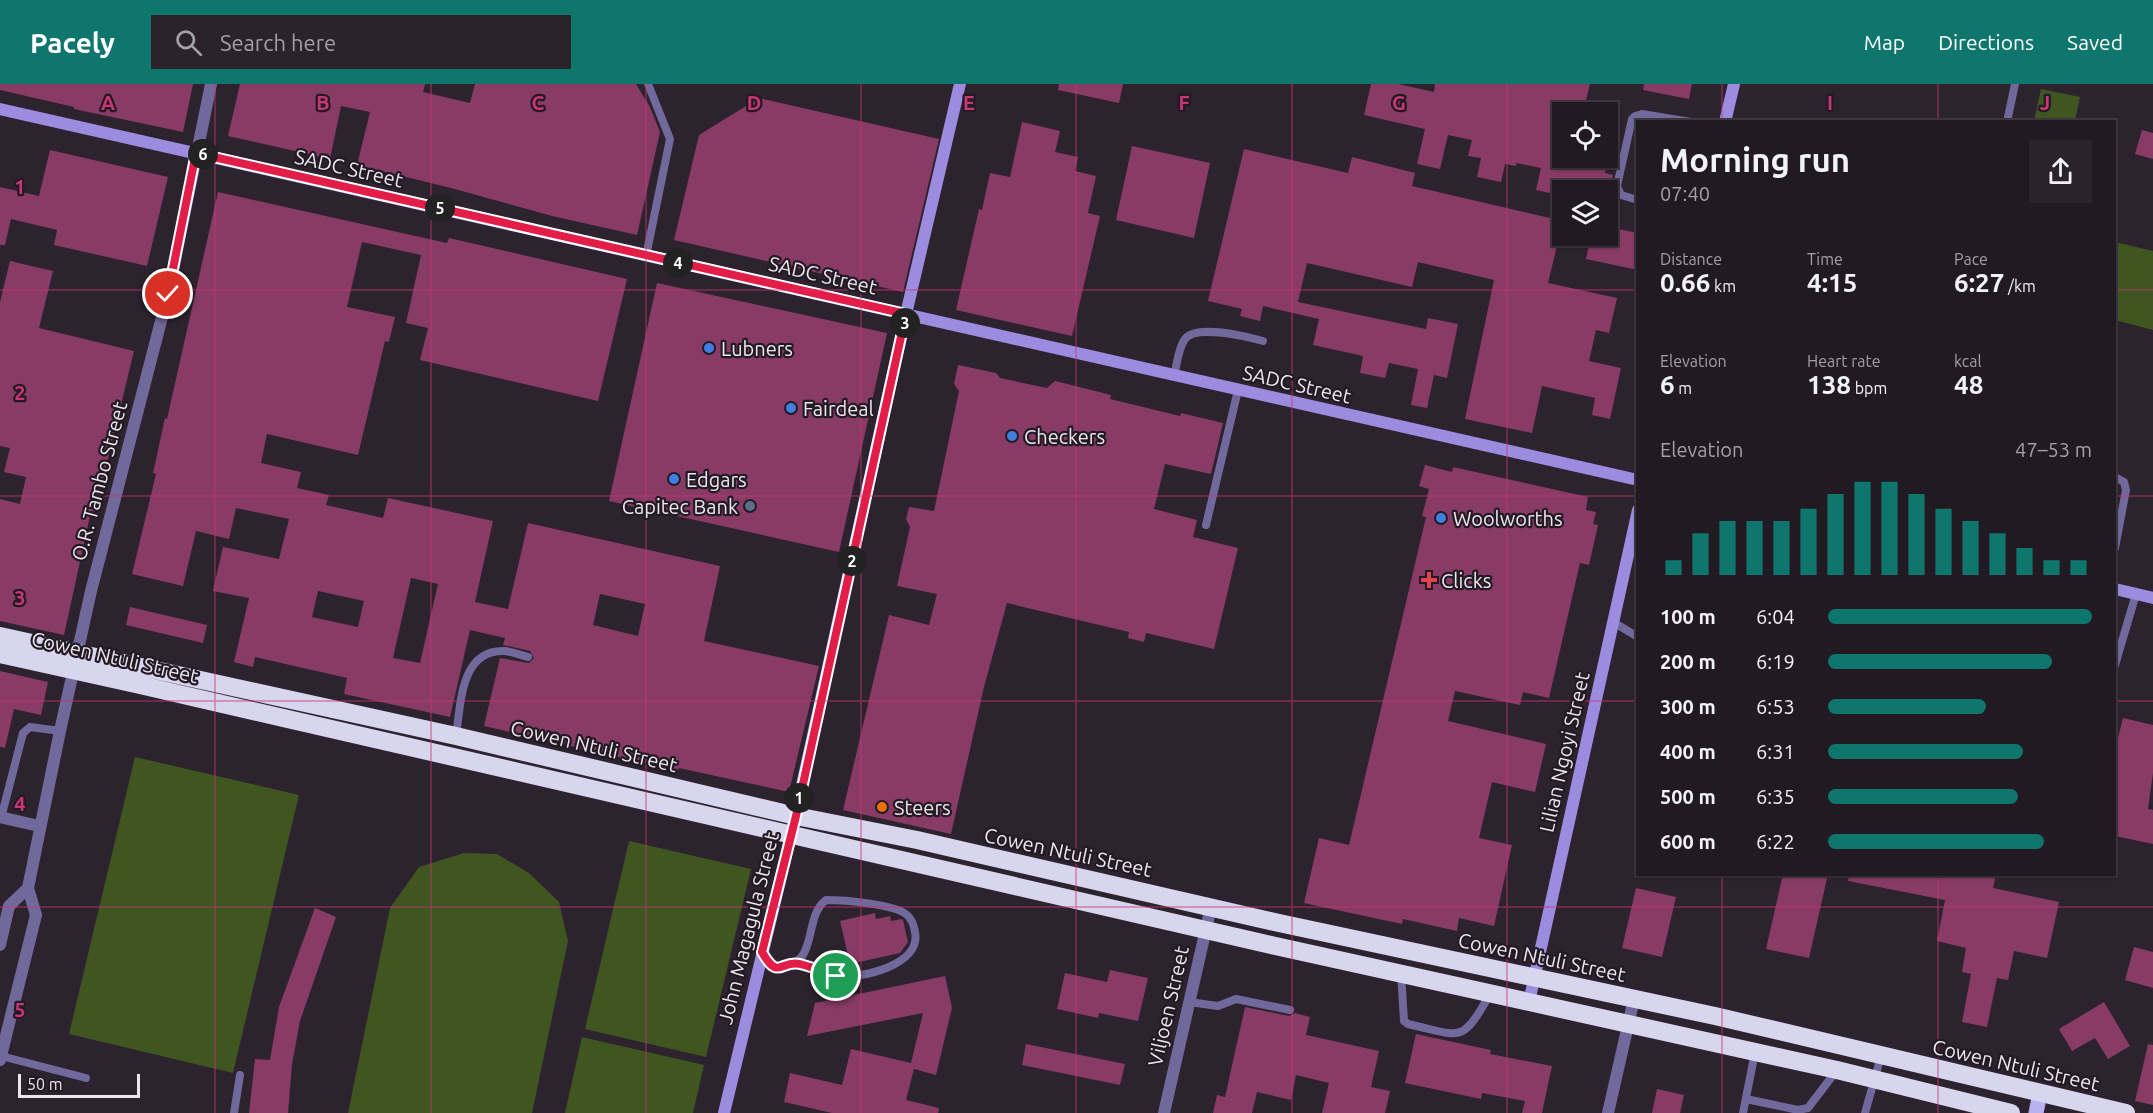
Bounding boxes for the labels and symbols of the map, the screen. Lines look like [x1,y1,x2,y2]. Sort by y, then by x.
text: A [101,91,115,114]
text: B [316,91,330,114]
text: C [532,91,545,114]
text: D [747,91,761,114]
text: E [963,91,975,114]
text: F [1178,91,1190,114]
text: G [1392,91,1406,114]
text: I [1827,91,1833,114]
text: J [2040,91,2050,114]
pin: 6 [188,139,218,169]
street label: SADC Street [293,144,405,192]
text: 1 [14,175,26,198]
pin: 5 [425,193,455,223]
pin: 4 [663,248,693,278]
street label: SADC Street [767,251,879,299]
pin [142,268,193,319]
pin: 3 [890,308,920,338]
place label: Lubners [721,337,793,360]
marker: Lubners [702,341,716,355]
street label: SADC Street [1241,360,1353,408]
text: 2 [14,381,26,404]
place label: Fairdeal [803,397,874,420]
street label: O.R. Tambo Street [67,399,131,563]
marker: Fairdeal [784,401,798,415]
place label: Checkers [1024,425,1105,448]
marker: Checkers [1005,429,1019,443]
place label: Edgars [686,468,747,491]
marker: Edgars [667,472,681,486]
place label: Capitec Bank [622,495,738,518]
marker: Capitec Bank [743,499,757,513]
place label: Woolworths [1453,507,1563,530]
marker: Woolworths [1434,511,1448,525]
pin: 2 [837,546,867,576]
place label: Clicks [1441,569,1491,592]
marker: Clicks [1422,573,1436,587]
text: 3 [14,586,26,609]
street label: Cowen Ntuli Street [29,627,201,687]
street label: Lilian Ngoyi Street [1534,669,1594,834]
street label: Cowen Ntuli Street [508,716,680,776]
pin: 1 [784,783,814,813]
text: 4 [14,792,26,815]
place label: Steers [894,796,951,819]
marker: Steers [875,800,889,814]
street label: Cowen Ntuli Street [982,823,1154,881]
street label: John Magagula Street [713,829,783,1027]
street label: Cowen Ntuli Street [1456,928,1628,986]
street label: Viljoen Street [1143,943,1193,1068]
pin [810,950,861,1001]
text: 5 [14,998,26,1021]
street label: Cowen Ntuli Street [1930,1035,2102,1095]
scale bar [18,1071,140,1098]

